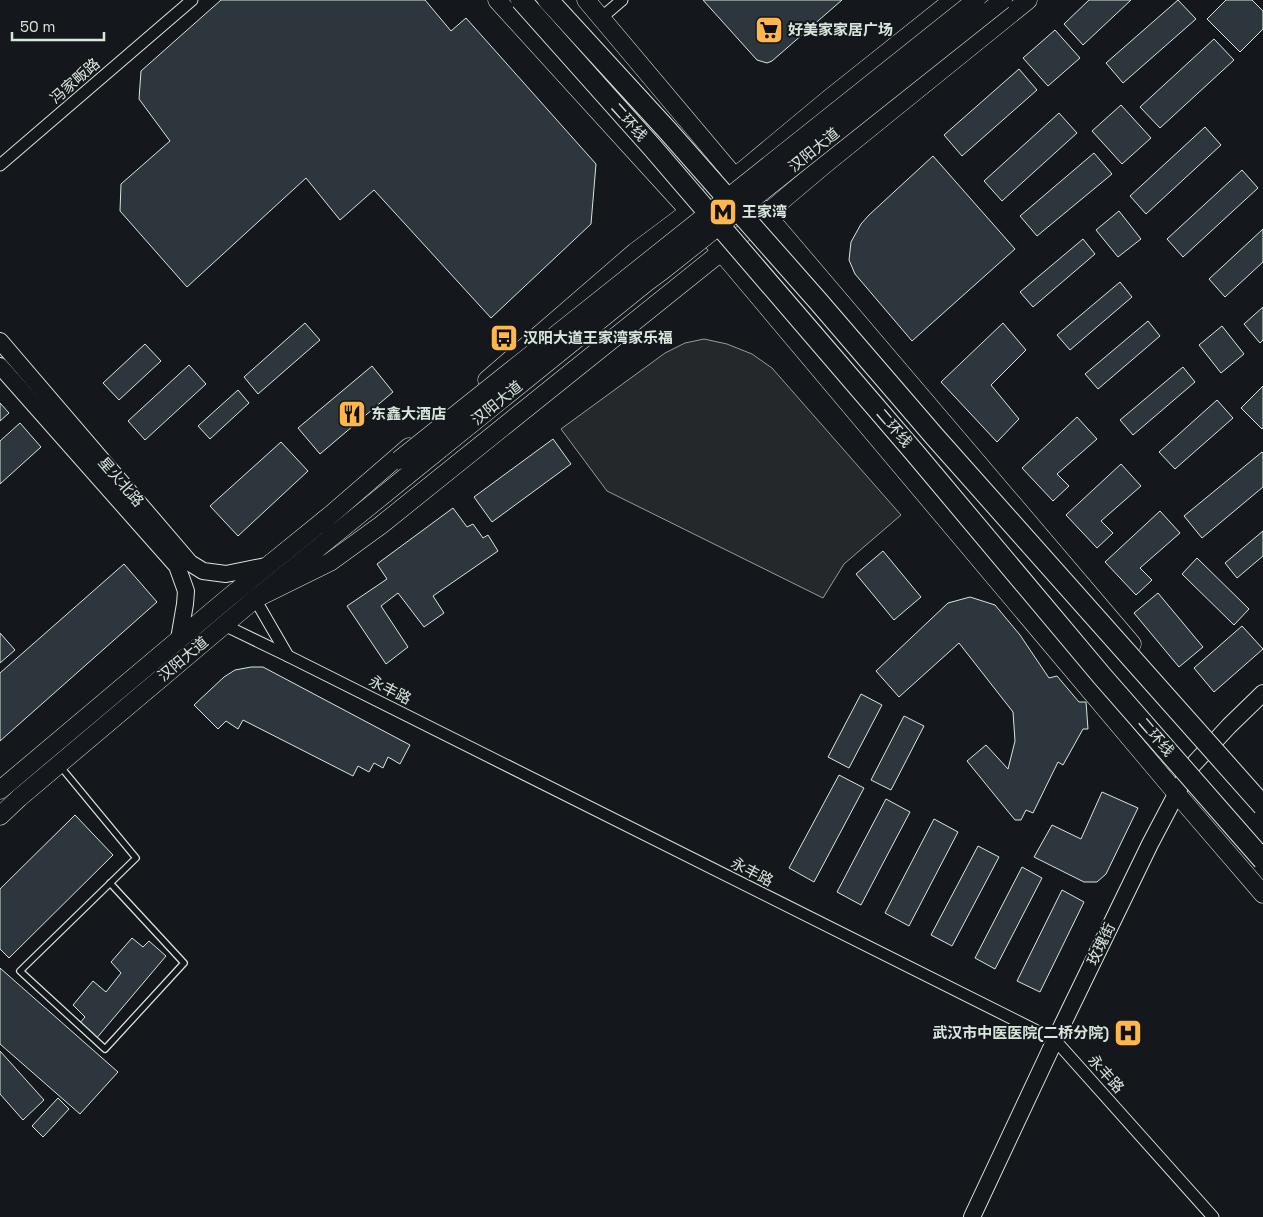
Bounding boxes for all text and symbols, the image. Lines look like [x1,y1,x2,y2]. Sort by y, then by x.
scale bar [12,10,105,42]
supermarket icon: 好美家家居广场 [754,15,784,45]
text: 50 m [20,17,55,36]
place label: 好美家家居广场 [788,20,893,39]
street label: 冯家畈路 [46,54,104,107]
street label: 二环线 [607,99,651,145]
street label: 汉阳大道 [784,123,843,176]
metro station icon: 王家湾 [708,197,738,227]
place label: 王家湾 [742,202,787,221]
bus stop icon: 汉阳大道王家湾家乐福 [489,323,519,353]
place label: 汉阳大道王家湾家乐福 [523,328,673,347]
street label: 汉阳大道 [467,376,526,429]
restaurant icon: 东鑫大酒店 [337,399,367,429]
place label: 东鑫大酒店 [371,404,446,423]
street label: 二环线 [872,404,916,451]
street label: 星火北路 [95,453,148,511]
street label: 汉阳大道 [154,632,212,685]
street label: 永丰路 [366,671,415,708]
street label: 二环线 [1134,713,1178,760]
street label: 永丰路 [728,853,777,890]
street label: 玫瑰街 [1082,919,1119,968]
hospital icon: 武汉市中医医院(二桥分院) [1113,1018,1143,1048]
place label: 武汉市中医医院(二桥分院) [932,1023,1109,1042]
street label: 永丰路 [1084,1051,1128,1097]

